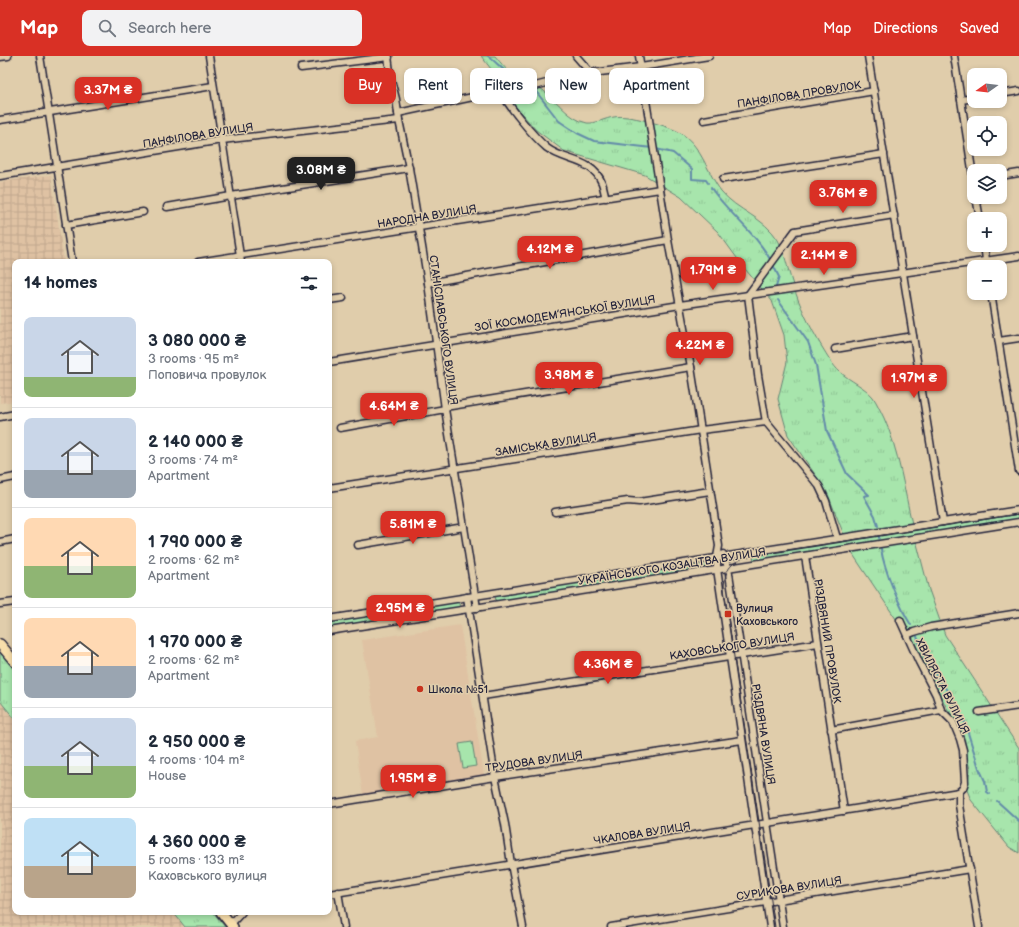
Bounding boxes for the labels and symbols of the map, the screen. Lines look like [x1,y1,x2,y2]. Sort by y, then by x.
north arrow [967,68,1007,108]
pin: 3.37M ₴ [71,77,145,111]
street label: ПАНФІЛОВА ПРОВУЛОК [736,78,863,111]
street label: ПАНФІЛОВА ВУЛИЦЯ [142,120,254,151]
pin: 3.08M ₴ [284,157,358,191]
pin: 3.76M ₴ [806,180,880,214]
street label: НАРОДНА ВУЛИЦЯ [376,202,478,231]
pin: 4.12M ₴ [513,236,587,270]
pin: 2.14M ₴ [787,242,861,276]
street label: СТАНІСЛАВСЬКОГО ВУЛИЦЯ [427,254,460,406]
pin: 1.79M ₴ [676,257,750,291]
street label: ЗОЇ КОСМОДЕМ’ЯНСЬКОЇ ВУЛИЦЯ [474,292,656,334]
pin: 4.22M ₴ [663,332,737,366]
pin: 3.98M ₴ [532,362,606,396]
pin: 1.97M ₴ [877,365,951,399]
pin: 4.64M ₴ [357,393,431,427]
street label: ЗАМІСЬКА ВУЛИЦЯ [495,430,598,459]
pin: 5.81M ₴ [376,511,450,545]
street label: УКРАЇНСЬКОГО КОЗАЦТВА ВУЛИЦЯ [577,544,767,588]
street label: РІЗДВЯНИЙ ПРОВУЛОК [811,578,844,705]
pin: 2.95M ₴ [363,595,437,629]
place label: Вулиця Каховського [736,602,798,628]
marker: Вулиця Каховського [723,609,733,619]
street label: КАХОВСЬКОГО ВУЛИЦЯ [669,630,796,663]
street label: ХВИЛЯСТА ВУЛИЦЯ [913,636,972,736]
pin: 4.36M ₴ [571,651,645,685]
place label: Школа №51 [428,683,488,696]
street label: РІЗДВЯНА ВУЛИЦЯ [749,683,778,786]
marker: Школа №51 [415,684,425,694]
street label: ТРУДОВА ВУЛИЦЯ [485,748,584,775]
pin: 1.95M ₴ [376,765,450,799]
street label: ЧКАЛОВА ВУЛИЦЯ [593,819,691,848]
street label: СУРИКОВА ВУЛИЦЯ [735,874,843,903]

